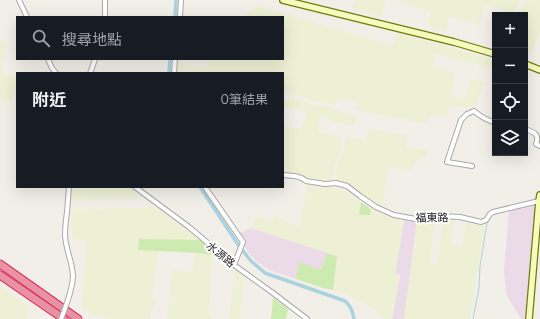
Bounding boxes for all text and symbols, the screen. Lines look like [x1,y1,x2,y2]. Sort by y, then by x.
map controls [492,12,528,156]
button: + [492,12,528,48]
search box [16,16,284,60]
icon: search [30,27,52,49]
text: 搜尋地點 [62,30,122,48]
button: − [492,48,528,84]
button: locate [492,84,528,120]
text: 附近 [32,89,66,110]
text: 0筆結果 [221,91,268,107]
button: layers [492,120,528,156]
street label: 福東路 [415,210,449,224]
street label: 水源路 [204,239,238,269]

